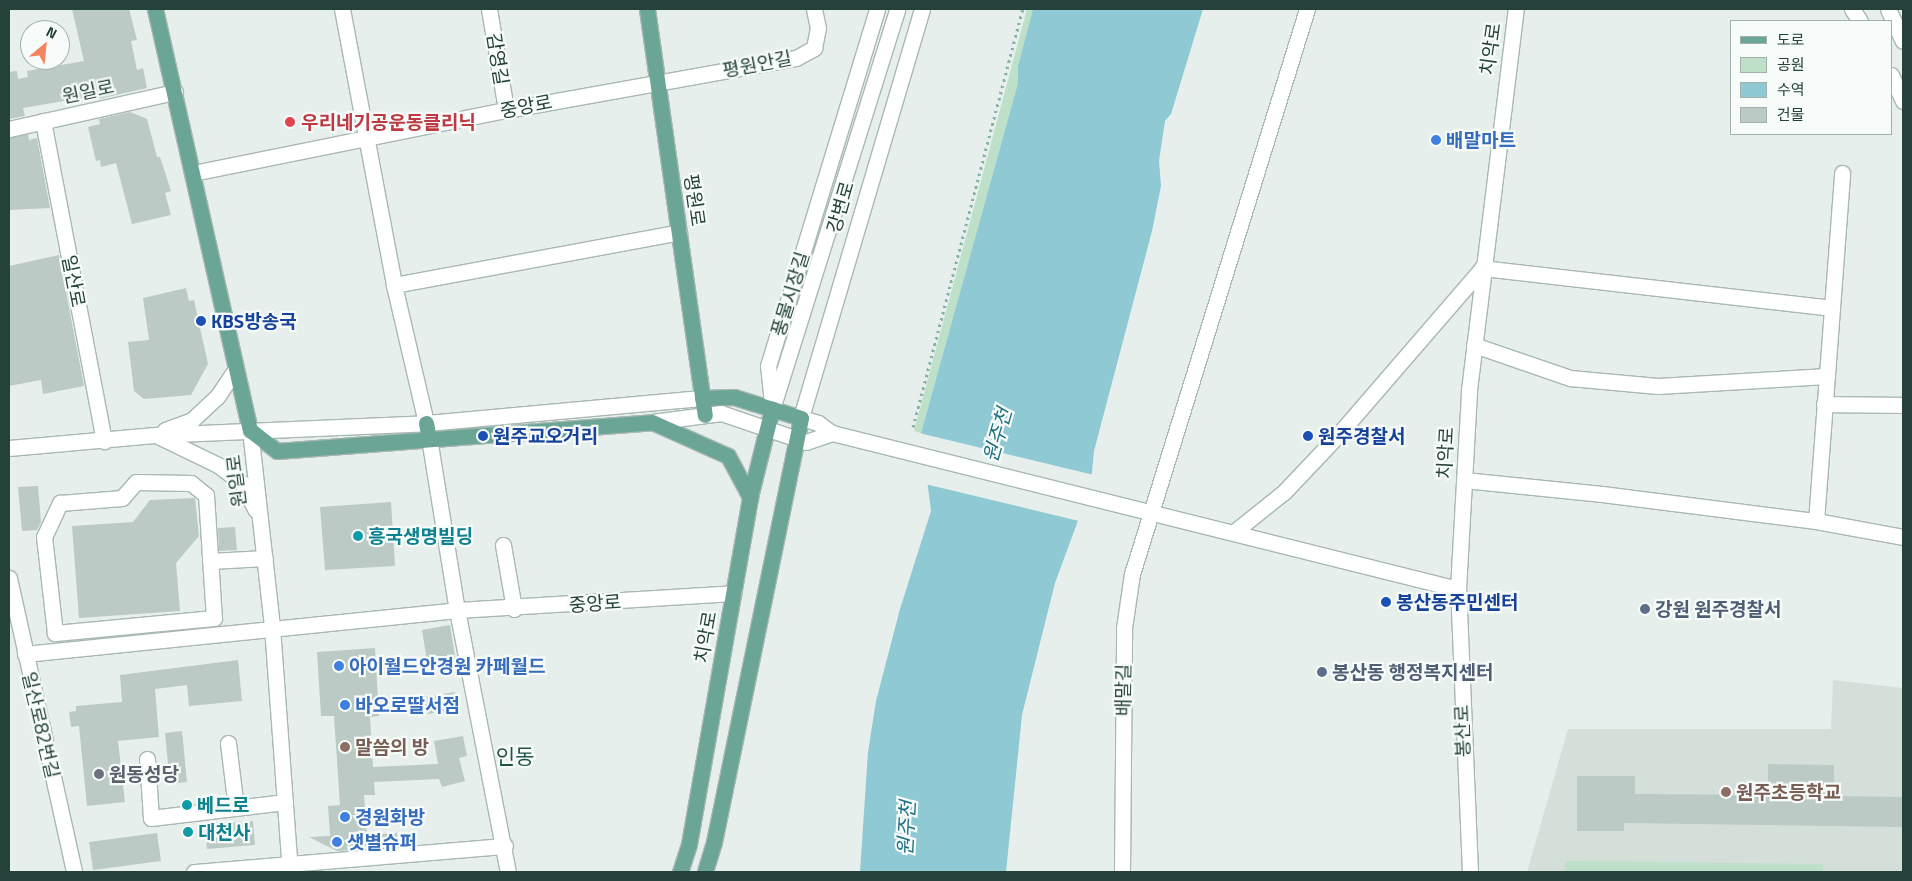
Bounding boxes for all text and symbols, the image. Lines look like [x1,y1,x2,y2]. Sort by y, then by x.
north arrow [20,20,70,70]
legend [1730,20,1892,135]
text: N [43,21,61,44]
street label: 치악로 [1475,21,1505,77]
text: 도로 [1777,28,1805,51]
street label: 감영길 [483,31,513,87]
street label: 평원안길 [721,46,793,82]
text: 공원 [1777,53,1805,76]
street label: 원일로 [60,74,116,108]
text: 수역 [1777,78,1805,101]
street label: 중앙로 [498,90,554,122]
text: 건물 [1777,103,1805,126]
place label: 우리네기공운동클리닉 [301,111,476,133]
marker: 우리네기공운동클리닉 [283,115,297,129]
place label: 배말마트 [1446,129,1516,151]
marker: 배말마트 [1430,134,1442,146]
street label: 평원로 [680,172,710,228]
street label: 강변로 [822,179,858,235]
street label: 풍물시장길 [766,249,814,339]
street label: 일산로 [58,253,90,309]
place label: KBS방송국 [211,310,297,332]
marker: KBS방송국 [195,315,207,327]
water label: 원주천 [978,405,1016,465]
place label: 원주교오거리 [493,425,598,447]
place label: 원주경찰서 [1318,425,1405,447]
street label: 치악로 [1432,426,1458,480]
marker: 원주교오거리 [477,430,489,442]
marker: 원주경찰서 [1302,430,1314,442]
street label: 원일로 [221,454,251,508]
place label: 흥국생명빌딩 [368,525,473,547]
marker: 흥국생명빌딩 [352,530,364,542]
street label: 중앙로 [568,590,622,616]
place label: 봉산동주민센터 [1396,591,1518,613]
marker: 봉산동주민센터 [1380,596,1392,608]
place label: 강원 원주경찰서 [1655,598,1782,620]
marker: 강원 원주경찰서 [1639,603,1651,615]
street label: 치악로 [689,609,721,665]
place label: 아이월드안경원 카페월드 [349,655,545,677]
marker: 아이월드안경원 카페월드 [333,660,345,672]
place label: 봉산동 행정복지센터 [1332,661,1493,683]
street label: 배말길 [1111,664,1135,716]
marker: 봉산동 행정복지센터 [1316,666,1328,678]
street label: 일산로82번길 [18,669,64,781]
place label: 바오로딸서점 [355,694,460,716]
marker: 바오로딸서점 [339,699,351,711]
street label: 봉산로 [1450,704,1474,758]
place label: 말씀의 방 [355,736,429,758]
marker: 말씀의 방 [339,741,351,753]
district label: 인동 [496,743,534,769]
place label: 원동성당 [109,763,179,785]
marker: 원동성당 [93,768,105,780]
place label: 원주초등학교 [1736,781,1841,803]
marker: 원주초등학교 [1720,786,1732,798]
place label: 베드로 [197,794,249,816]
marker: 베드로 [181,799,193,811]
water label: 원주천 [893,800,919,856]
place label: 경원화방 [355,806,425,828]
marker: 경원화방 [339,811,351,823]
place label: 대천사 [198,821,250,843]
marker: 대천사 [182,826,194,838]
place label: 샛별슈퍼 [347,831,417,853]
marker: 샛별슈퍼 [331,836,343,848]

